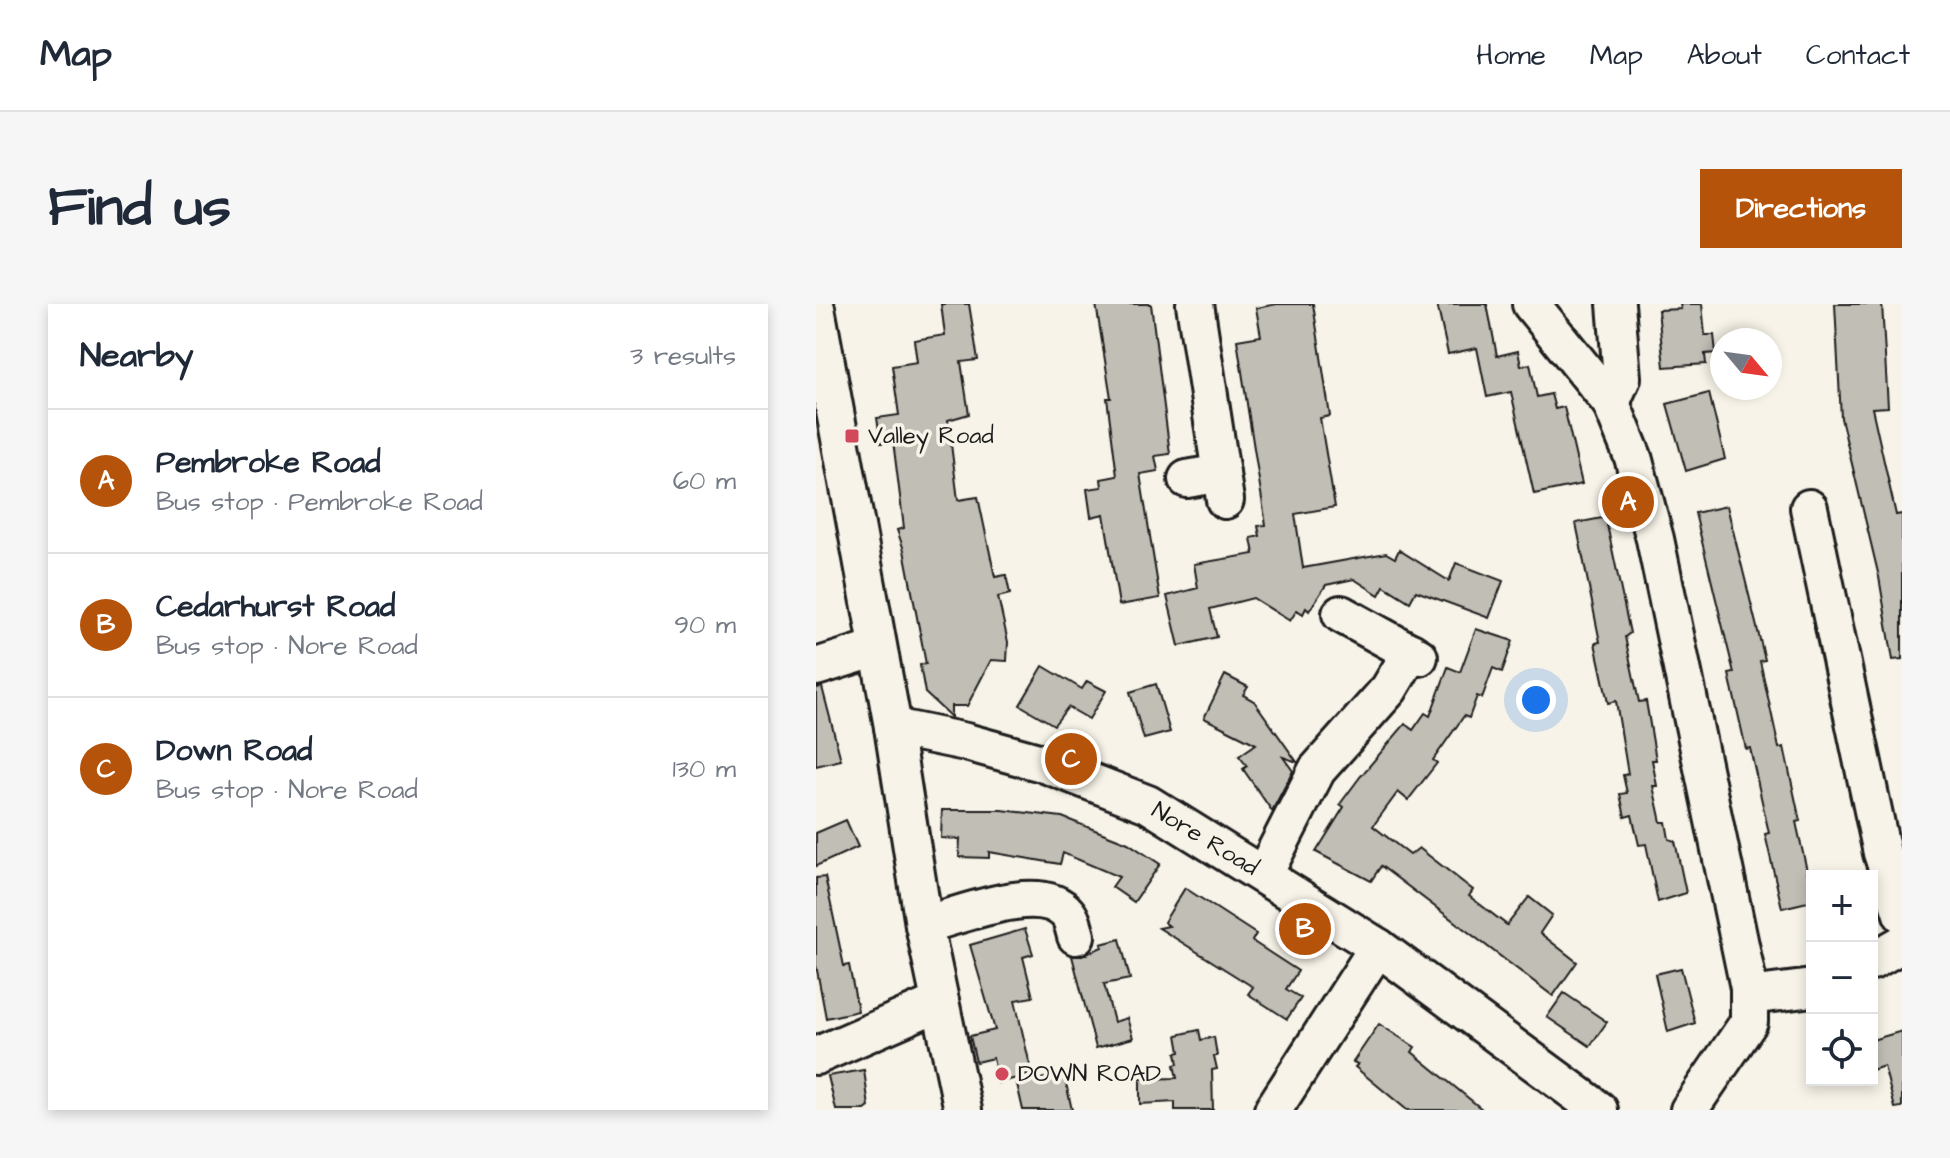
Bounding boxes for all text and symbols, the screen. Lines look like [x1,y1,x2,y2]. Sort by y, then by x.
text: Map [40,29,112,81]
text: Home [1476,36,1546,75]
text: Map [1590,36,1643,75]
text: About [1687,36,1762,75]
text: Contact [1806,36,1910,75]
text: Find us [48,169,231,247]
button: Directions [1700,169,1902,248]
north arrow [1710,328,1782,400]
text: Nearby [80,332,194,380]
text: 3 results [630,338,736,374]
place label: Valley Road [868,419,994,454]
marker: Valley Road [843,427,861,445]
text: Pembroke Road [156,442,381,484]
text: A [98,463,114,499]
text: 60 m [673,463,736,499]
pin: A [1602,472,1654,532]
text: Bus stop · Pembroke Road [156,484,483,520]
text: Cedarhurst Road [156,586,395,628]
text: B [97,607,115,643]
text: 90 m [674,607,736,643]
text: Bus stop · Nore Road [156,628,418,664]
your location [1516,680,1556,720]
pin: C [1045,729,1097,789]
text: Down Road [156,730,313,772]
text: C [97,751,115,787]
text: 130 m [672,751,736,787]
text: Bus stop · Nore Road [156,772,418,808]
street label: Nore Road [1145,794,1265,884]
map controls [1806,870,1878,1086]
button: + [1806,870,1878,942]
pin: B [1279,899,1331,959]
button: − [1806,942,1878,1014]
button: locate [1806,1014,1878,1086]
place label: DOWN ROAD [1018,1057,1161,1091]
marker: DOWN ROAD [993,1065,1011,1083]

